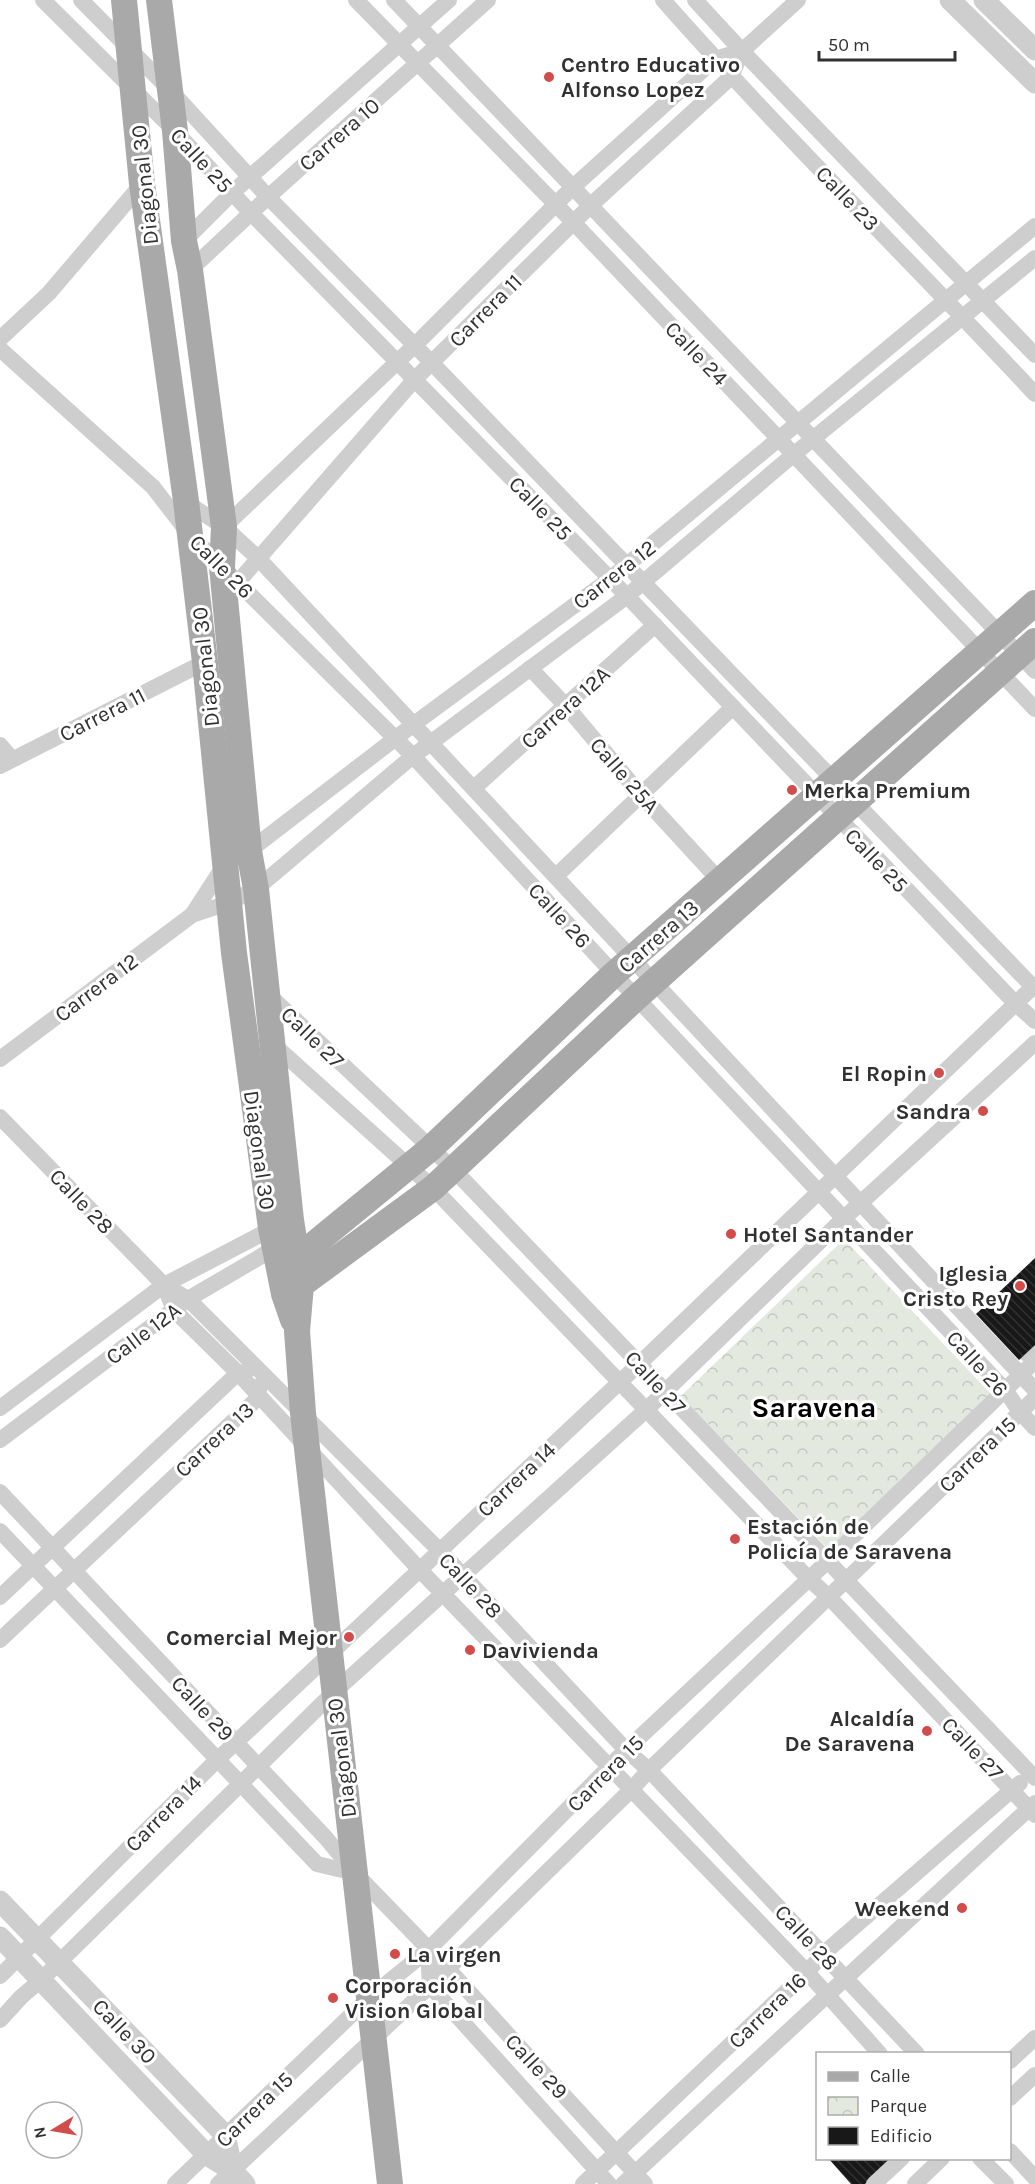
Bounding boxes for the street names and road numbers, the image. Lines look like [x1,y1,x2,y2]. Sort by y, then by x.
street label: Carrera 10 [294,93,385,177]
street label: Calle 25 [165,123,238,199]
street label: Diagonal 30 [126,124,164,246]
street label: Calle 23 [810,161,884,237]
street label: Carrera 11 [444,269,528,353]
street label: Calle 24 [659,316,733,391]
street label: Calle 25 [503,471,577,546]
street label: Calle 26 [184,529,259,604]
street label: Carrera 12 [568,534,661,615]
street label: Diagonal 30 [187,606,225,728]
street label: Carrera 12A [516,661,616,754]
street label: Carrera 11 [55,682,150,748]
street label: Calle 25A [584,732,665,819]
street label: Calle 25 [839,823,913,898]
street label: Calle 26 [523,878,596,954]
street label: Carrera 13 [613,895,704,979]
street label: Carrera 12 [50,948,144,1028]
street label: Calle 27 [275,1001,349,1074]
street label: Diagonal 30 [238,1089,280,1212]
street label: Calle 28 [44,1164,119,1240]
street label: Calle 12A [101,1297,186,1370]
street label: Calle 26 [941,1325,1014,1402]
street label: Calle 27 [619,1345,691,1420]
street label: Carrera 13 [170,1397,260,1483]
street label: Carrera 15 [933,1411,1022,1498]
street label: Carrera 14 [472,1437,561,1523]
street label: Calle 28 [433,1547,507,1624]
street label: Calle 29 [165,1671,239,1747]
street label: Diagonal 30 [322,1697,362,1819]
street label: Calle 27 [936,1712,1009,1786]
street label: Carrera 15 [562,1730,649,1817]
street label: Carrera 14 [120,1770,207,1857]
street label: Calle 28 [769,1899,843,1976]
street label: Carrera 16 [723,1967,812,2054]
street label: Calle 30 [87,1994,162,2070]
street label: Calle 29 [499,2029,573,2105]
street label: Carrera 15 [210,2066,299,2153]

